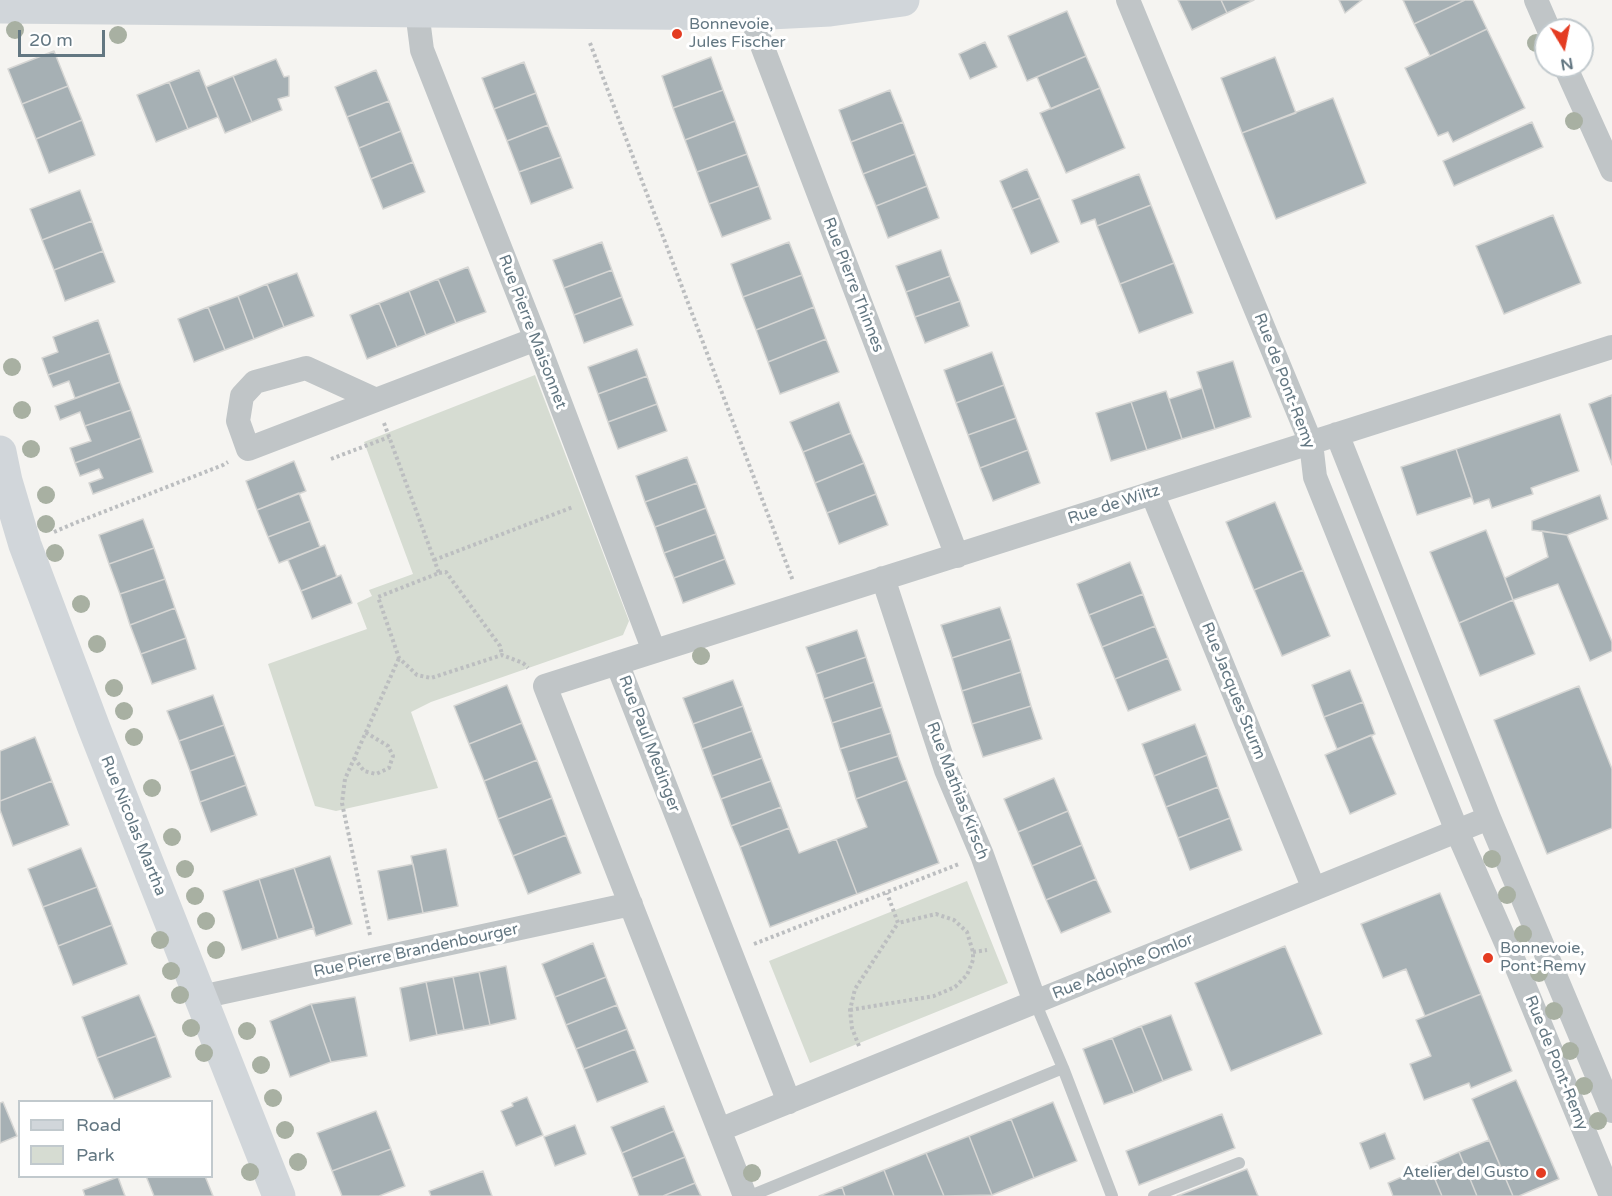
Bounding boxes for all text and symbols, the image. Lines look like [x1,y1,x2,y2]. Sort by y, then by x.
place label: Bonnevoie, Jules Fischer [689,15,786,53]
scale bar [21,18,108,56]
north arrow [1534,18,1594,78]
marker: Bonnevoie, Jules Fischer [670,27,684,41]
text: 20 m [29,29,73,51]
text: N [1559,53,1575,75]
street label: Rue Pierre Thinnes [818,215,888,355]
street label: Rue Pierre Maisonnet [494,252,570,412]
street label: Rue de Pont-Remy [1249,310,1319,452]
street label: Rue de Wiltz [1066,481,1162,529]
street label: Rue Jacques Sturm [1197,620,1269,762]
street label: Rue Paul Medinger [614,673,684,815]
street label: Rue Mathias Kirsch [922,719,992,863]
street label: Rue Nicolas Martha [96,753,170,899]
street label: Rue Pierre Brandenbourger [312,920,520,982]
street label: Rue Adolphe Omlor [1050,930,1196,1004]
place label: Bonnevoie, Pont-Remy [1500,939,1586,977]
marker: Bonnevoie, Pont-Remy [1481,951,1495,965]
street label: Rue de Pont-Remy [1520,993,1592,1133]
legend [18,1100,213,1178]
text: Road [76,1114,121,1136]
text: Park [76,1144,114,1166]
place label: Atelier del Gusto [1403,1163,1529,1183]
marker: Atelier del Gusto [1534,1166,1548,1180]

